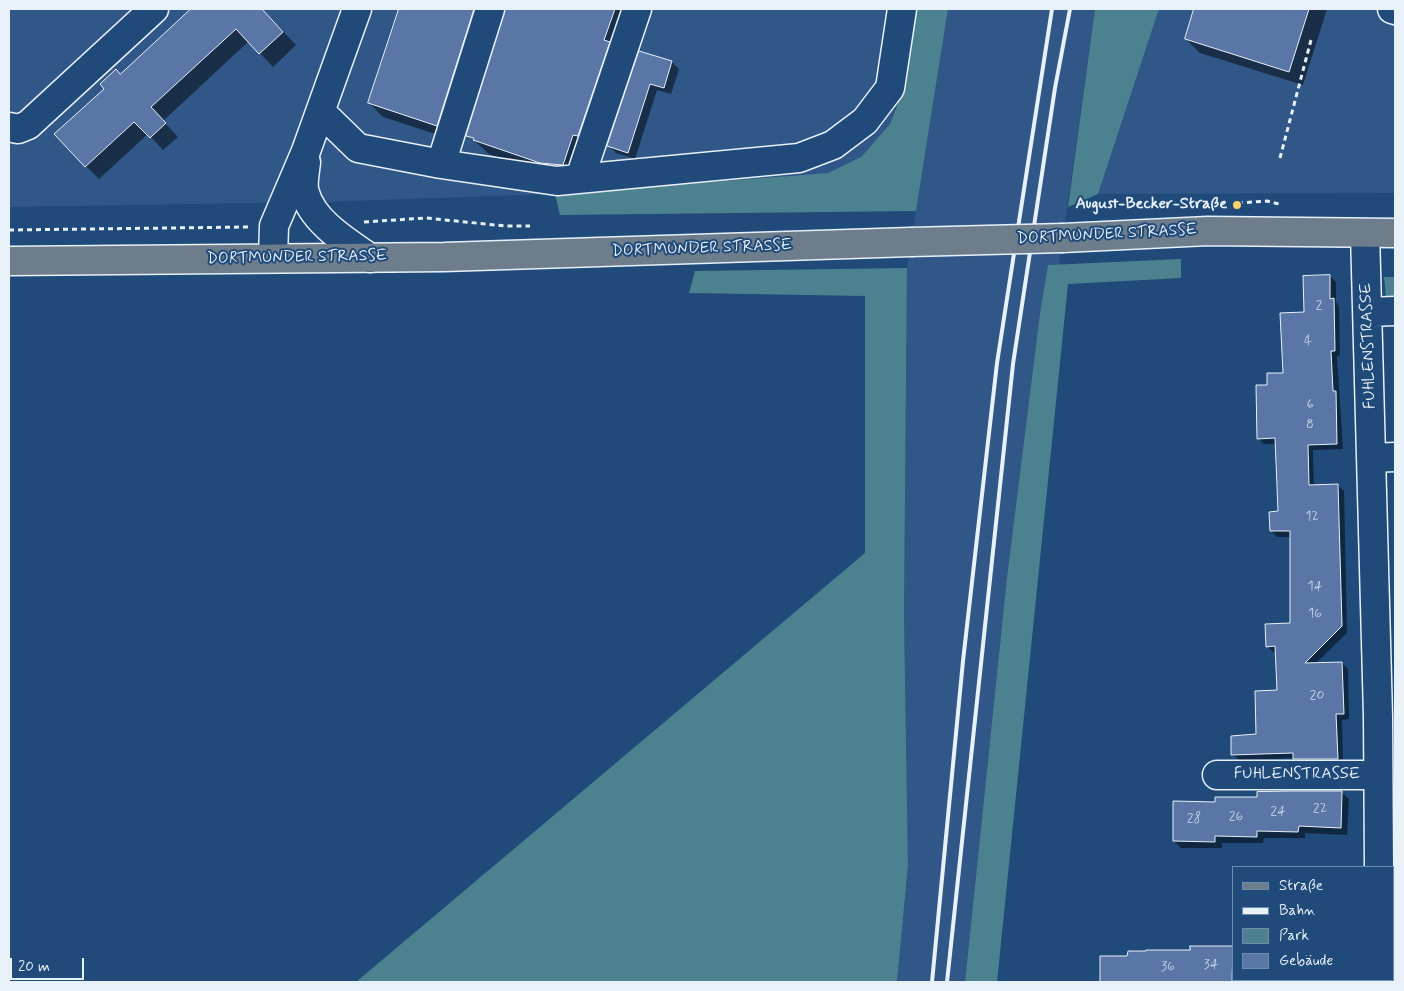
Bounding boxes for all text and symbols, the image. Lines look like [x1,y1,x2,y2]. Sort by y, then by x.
place label: August-Becker-Straße [1075,195,1227,215]
marker: August-Becker-Straße [1231,199,1243,211]
street label: DORTMUNDER STRASSE [1016,221,1198,249]
street label: DORTMUNDER STRASSE [612,236,792,262]
street label: DORTMUNDER STRASSE [207,247,387,269]
street label: FUHLENSTRASSE [1357,283,1381,409]
house number: 2 [1316,298,1322,314]
house number: 4 [1304,334,1312,350]
house number: 6 [1306,397,1314,413]
house number: 8 [1306,417,1314,433]
house number: 12 [1305,509,1319,525]
house number: 14 [1308,579,1322,595]
house number: 16 [1308,606,1322,622]
house number: 20 [1310,688,1324,704]
street label: FUHLENSTRASSE [1234,765,1360,785]
house number: 22 [1313,801,1327,817]
house number: 24 [1270,804,1286,820]
house number: 26 [1229,809,1243,825]
house number: 28 [1187,811,1201,827]
legend [1232,866,1394,981]
text: Straße [1279,876,1323,896]
text: Bahn [1279,901,1316,921]
text: Park [1279,926,1309,946]
scale bar [12,948,86,980]
text: Gebäude [1279,951,1333,971]
text: 20 m [18,957,50,977]
house number: 34 [1204,957,1218,973]
house number: 36 [1161,959,1175,975]

